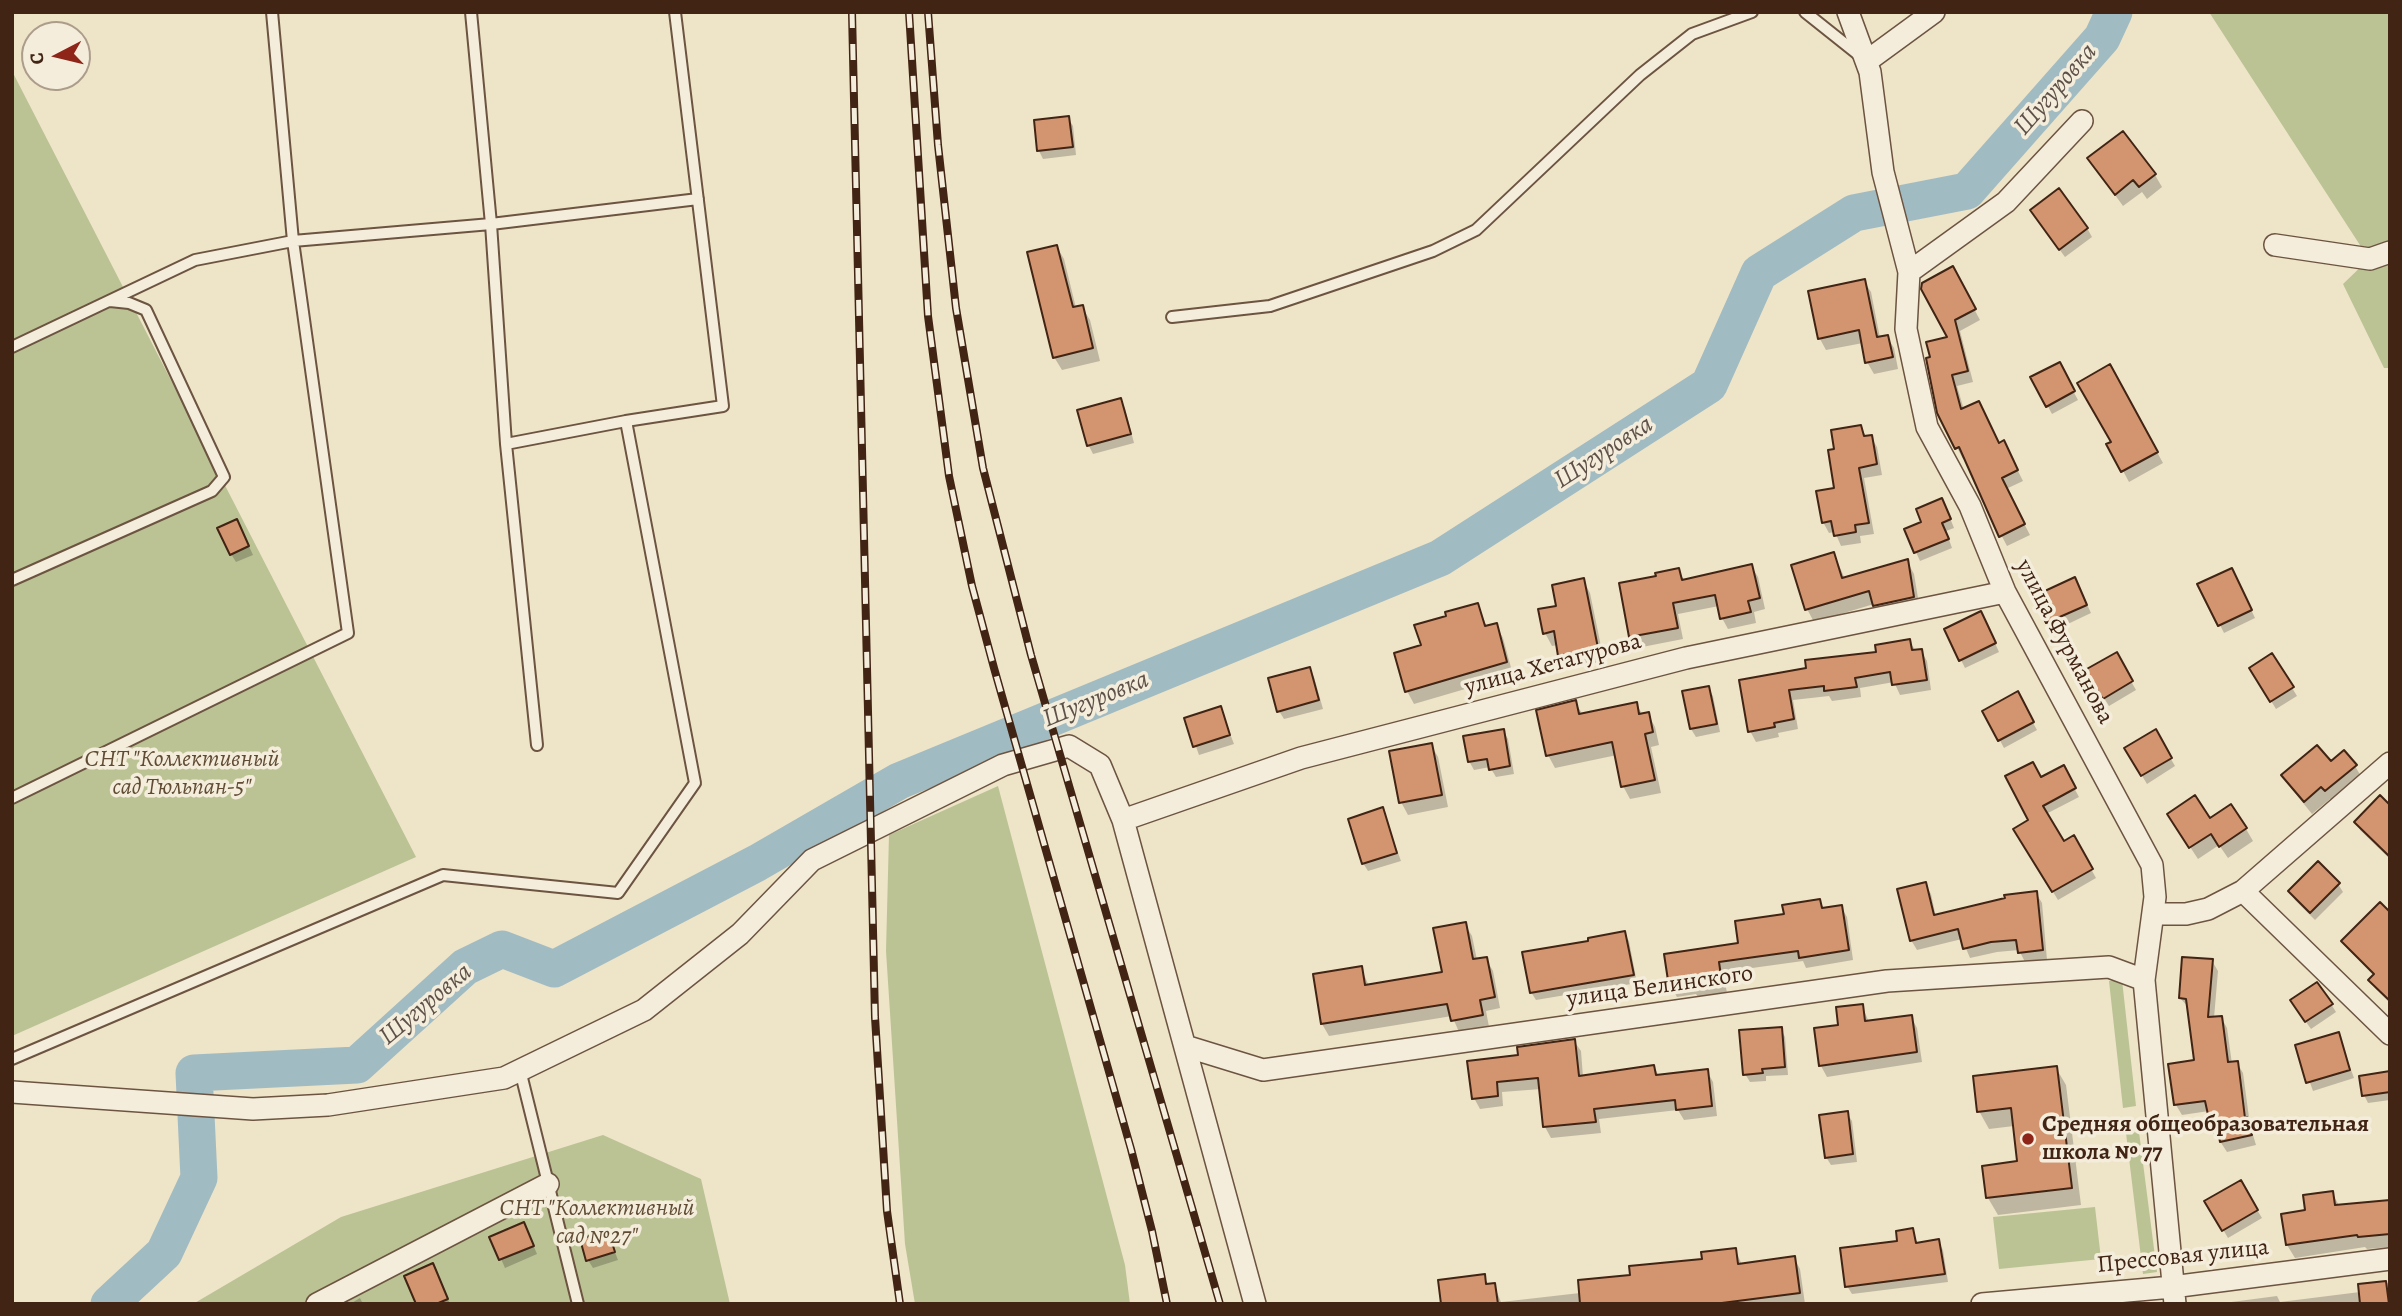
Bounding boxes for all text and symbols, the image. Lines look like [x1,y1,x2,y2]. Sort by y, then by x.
north arrow [21,21,91,91]
water label: Шугуровка [2008,38,2104,142]
text: С [24,51,51,66]
water label: Шугуровка [1549,409,1659,497]
street label: улица Фурманова [2009,555,2119,729]
street label: улица Хетагурова [1461,628,1645,702]
water label: Шугуровка [1038,665,1154,735]
park label: СНТ "Коллективный сад Тюльпан-5" [85,746,279,802]
water label: Шугуровка [373,957,479,1053]
street label: улица Белинского [1565,960,1755,1014]
place label: Средняя общеобразовательная школа № 77 [2042,1111,2369,1167]
marker: Средняя общеобразовательная школа № 77 [2020,1131,2036,1147]
park label: СНТ "Коллективный сад №27" [500,1195,694,1251]
street label: Прессовая улица [2096,1234,2270,1280]

